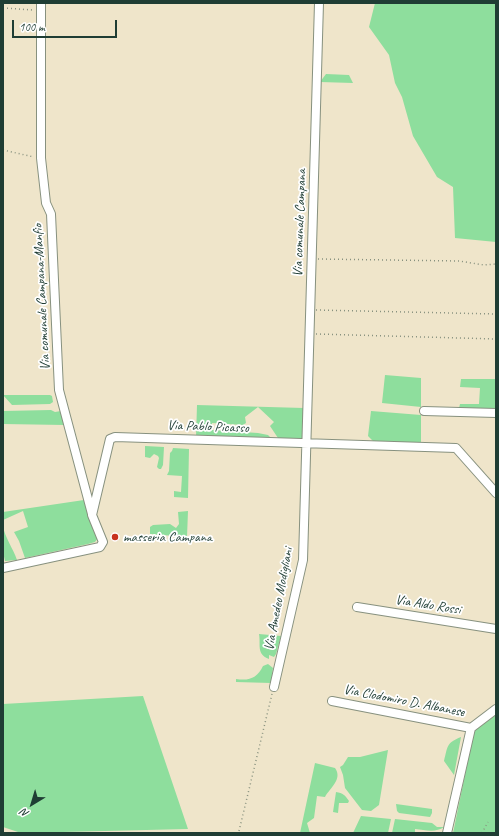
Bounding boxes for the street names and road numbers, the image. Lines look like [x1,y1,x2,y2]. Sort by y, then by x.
street label: Via comunale Campana [290,169,310,277]
street label: Via comunale Campana-Manfio [30,223,54,371]
street label: Via Pablo Picasso [167,417,249,437]
street label: Via Amedeo Modigliani [261,546,297,652]
street label: Via Aldo Rossi [394,592,462,618]
street label: Via Clodomiro D. Albanese [342,681,466,721]

